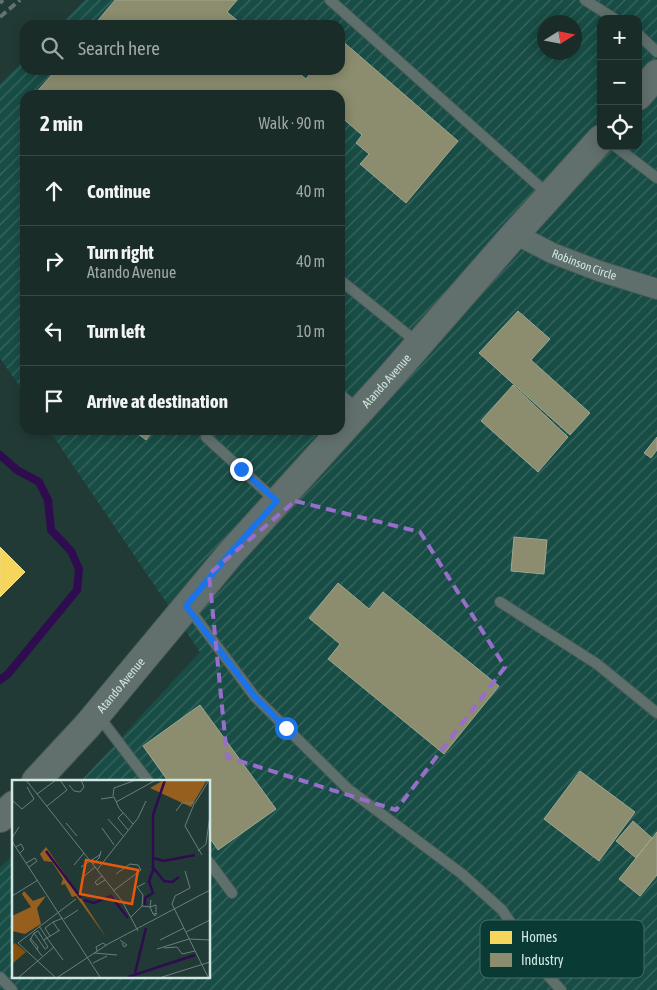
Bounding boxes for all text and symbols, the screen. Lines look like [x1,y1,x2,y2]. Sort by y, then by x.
north arrow [537,15,582,60]
map controls [597,15,642,150]
button: + [597,15,642,60]
search box [20,20,345,75]
icon: search [38,34,66,62]
text: Search here [78,37,160,59]
button: − [597,60,642,105]
button: locate [597,105,642,150]
text: 2 min [40,111,83,135]
text: Walk · 90 m [259,114,325,132]
icon: ahead [40,177,68,205]
text: Continue [87,180,151,202]
text: 40 m [296,182,325,200]
text: Turn right [87,241,154,263]
icon: right [40,247,68,275]
street label: Robinson Circle [550,247,618,283]
text: 40 m [296,252,325,270]
text: Atando Avenue [87,263,176,281]
icon: left [40,317,68,345]
text: Turn left [87,320,145,342]
text: 10 m [296,322,325,340]
street label: Atando Avenue [359,351,414,411]
icon: arrive [40,387,68,415]
text: Arrive at destination [87,390,228,412]
route end [230,458,253,481]
street label: Atando Avenue [94,655,148,716]
route start [275,717,298,740]
inset map [12,780,210,978]
legend [480,920,644,978]
text: Homes [521,929,557,945]
text: Industry [521,952,564,968]

